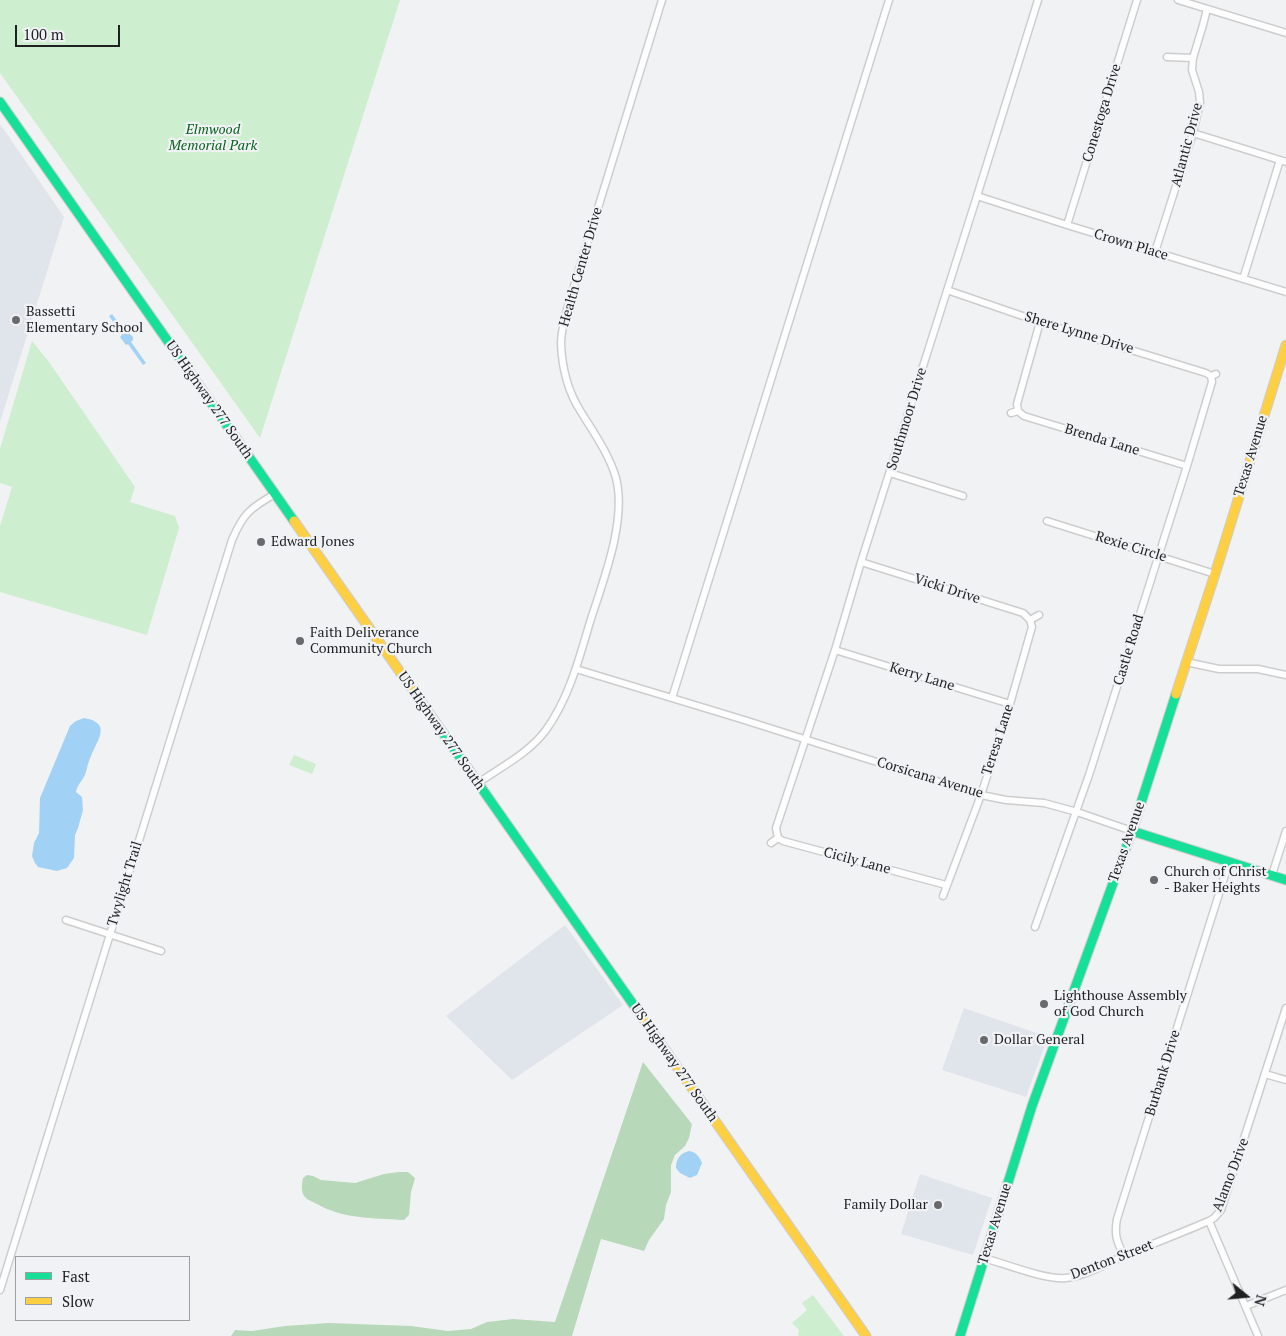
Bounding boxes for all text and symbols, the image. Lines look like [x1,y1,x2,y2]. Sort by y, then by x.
scale bar [18,15,122,47]
text: 100 m [23,24,64,44]
street label: Conestoga Drive [1079,62,1125,164]
street label: Atlantic Drive [1168,101,1206,189]
park label: Elmwood Memorial Park [169,122,257,154]
street label: Health Center Drive [556,205,606,329]
street label: Crown Place [1092,226,1170,264]
place label: Bassetti Elementary School [26,304,143,336]
street label: Shere Lynne Drive [1022,308,1136,358]
marker: Bassetti Elementary School [10,314,22,326]
street label: US Highway 277 South [162,338,256,462]
street label: Southmoor Drive [883,366,931,472]
street label: Texas Avenue [1231,413,1271,499]
street label: Brenda Lane [1062,421,1142,459]
street label: Rexie Circle [1093,528,1169,566]
place label: Edward Jones [271,534,355,550]
marker: Edward Jones [255,536,267,548]
street label: Vicki Drive [912,570,982,608]
street label: Castle Road [1110,613,1148,687]
place label: Faith Deliverance Community Church [310,625,432,658]
marker: Faith Deliverance Community Church [294,635,306,647]
street label: Kerry Lane [888,659,956,695]
street label: US Highway 277 South [394,669,488,793]
street label: Teresa Lane [979,702,1017,778]
street label: Corsicana Avenue [875,754,985,802]
street label: Texas Avenue [1105,799,1149,885]
street label: Twylight Trail [104,839,146,929]
street label: Cicily Lane [822,844,892,878]
place label: Church of Christ - Baker Heights [1164,864,1267,896]
marker: Church of Christ - Baker Heights [1148,874,1160,886]
place label: Lighthouse Assembly of God Church [1054,988,1187,1020]
marker: Lighthouse Assembly of God Church [1038,998,1050,1010]
street label: US Highway 277 South [627,1001,721,1125]
street label: Burbank Drive [1142,1028,1184,1118]
place label: Dollar General [994,1032,1085,1048]
marker: Dollar General [978,1034,990,1046]
street label: Alamo Drive [1209,1136,1253,1214]
street label: Texas Avenue [975,1181,1015,1267]
place label: Family Dollar [844,1197,928,1213]
marker: Family Dollar [932,1199,944,1211]
street label: Denton Street [1068,1237,1156,1283]
legend [15,1256,190,1321]
text: Fast [62,1266,90,1286]
north arrow [1221,1271,1271,1321]
text: Slow [62,1291,94,1311]
text: N [1250,1293,1271,1308]

